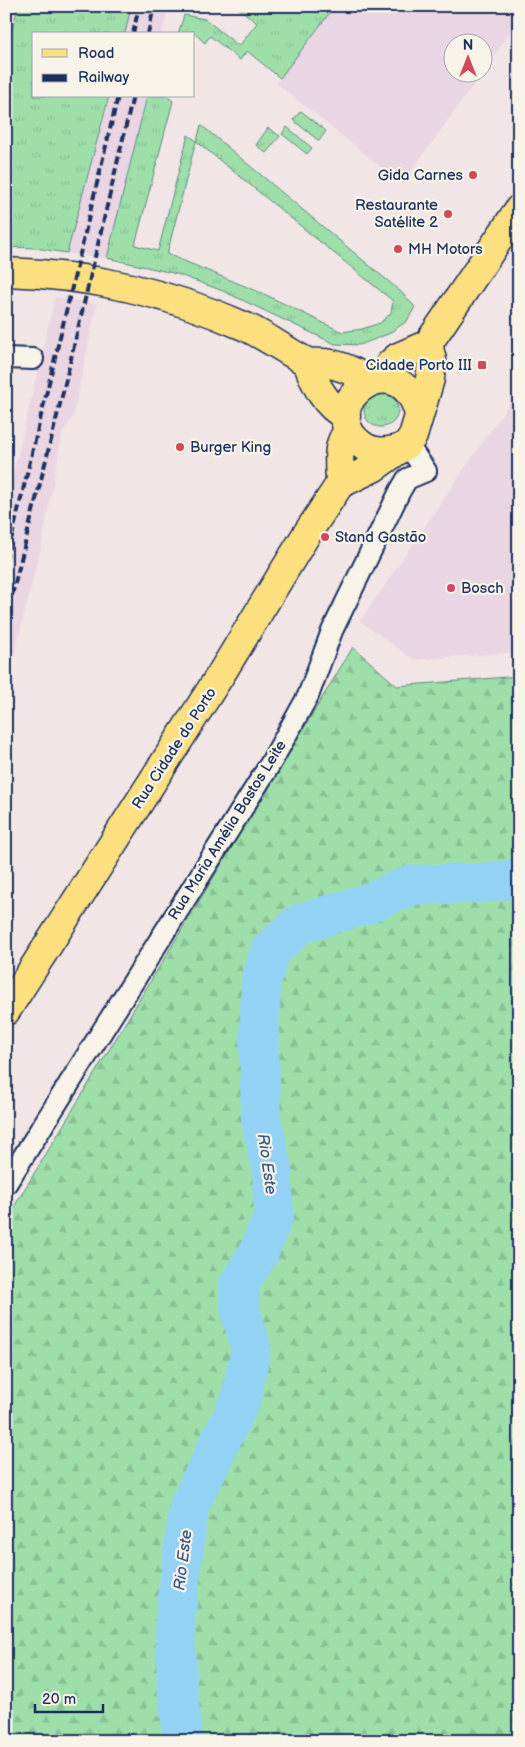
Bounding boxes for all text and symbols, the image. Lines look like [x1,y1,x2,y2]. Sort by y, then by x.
legend [32,32,195,98]
north arrow [442,32,492,82]
text: N [463,37,473,54]
text: Road [78,44,114,63]
text: Railway [78,68,129,87]
place label: Gida Carnes [378,166,464,185]
marker: Gida Carnes [467,169,479,181]
place label: Restaurante Satélite 2 [355,196,438,232]
marker: Restaurante Satélite 2 [442,208,454,220]
place label: MH Motors [408,240,483,259]
marker: MH Motors [392,243,404,255]
place label: Cidade Porto III [366,356,472,375]
marker: Cidade Porto III [476,359,488,371]
place label: Burger King [190,438,271,457]
marker: Burger King [174,441,186,453]
place label: Stand Gastāo [335,528,426,547]
marker: Stand Gastāo [319,531,331,543]
place label: Bosch [461,579,504,598]
marker: Bosch [445,582,457,594]
street label: Rua Cidade do Porto [128,684,221,813]
street label: Rua Maria Amélia Bastos Leite [164,737,291,924]
water label: Rio Este [253,1133,280,1196]
water label: Rio Este [170,1529,197,1592]
scale bar [35,1682,102,1714]
text: 20 m [42,1690,76,1709]

